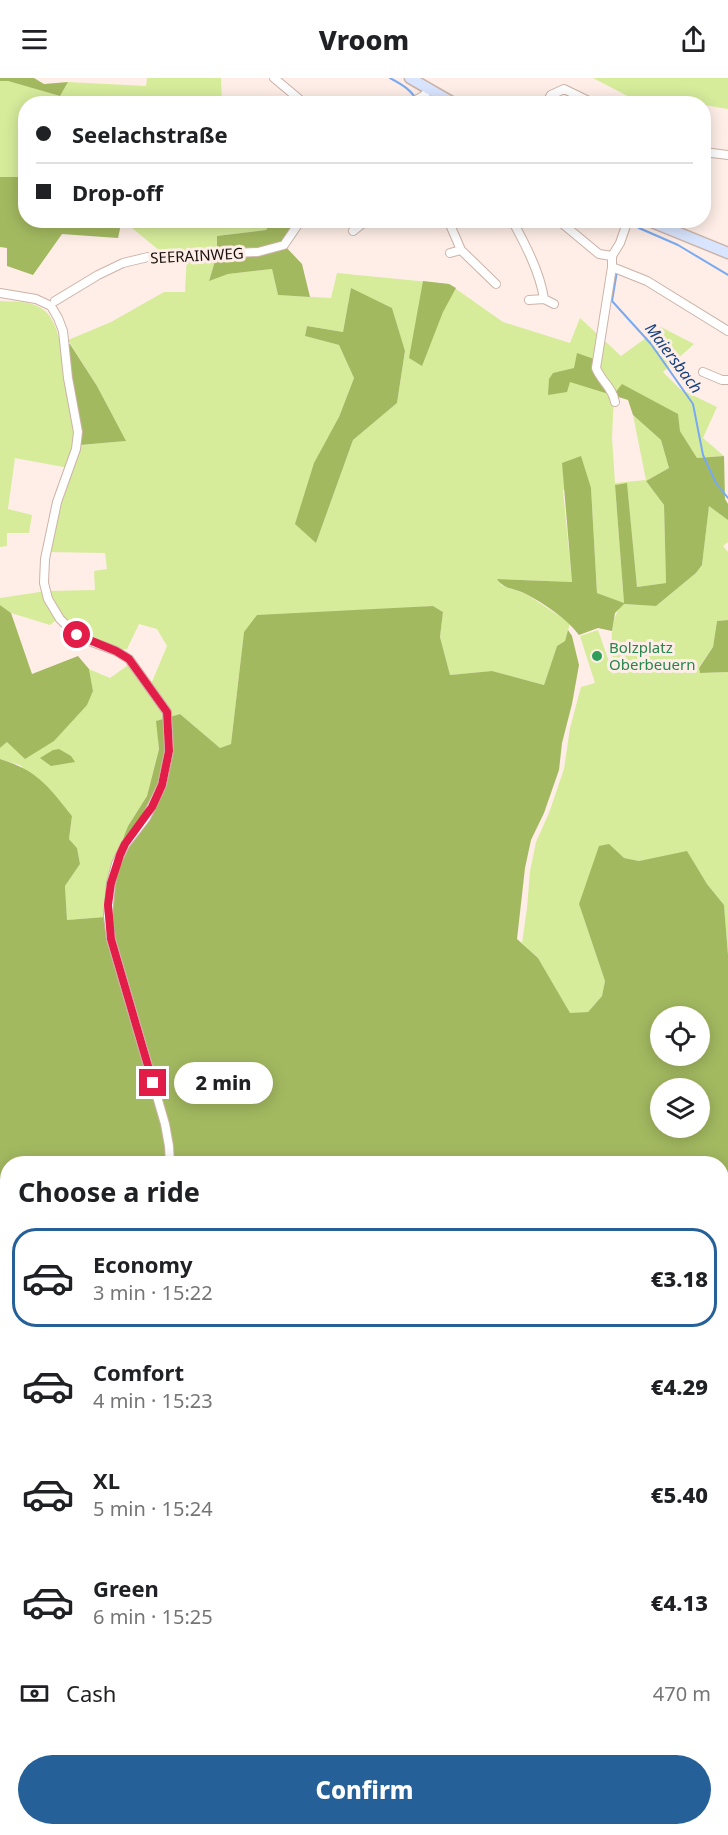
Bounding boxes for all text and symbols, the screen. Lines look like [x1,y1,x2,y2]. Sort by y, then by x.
text: Vroom [319,21,409,58]
icon: menu [18,23,51,56]
icon: share [677,23,710,56]
text: Seelachstraße [72,119,228,149]
text: Drop-off [72,177,163,207]
street label: SEERAINWEG [150,243,244,267]
water label: Maiersbach [640,318,708,398]
route start [63,621,90,648]
place label: Bolzplatz Oberbeuern [609,637,695,674]
marker: Bolzplatz Oberbeuern [590,649,604,663]
map controls [650,1006,710,1138]
button: locate [650,1006,710,1066]
callout: 2 min [174,1062,273,1104]
route end [139,1069,166,1096]
text: 2 min [196,1069,251,1096]
button: layers [650,1078,710,1138]
text: Choose a ride [18,1173,200,1210]
text: Economy [93,1249,192,1279]
icon: car [21,1251,75,1305]
text: €3.18 [651,1263,708,1293]
text: 3 min · 15:22 [93,1279,213,1306]
text: Comfort [93,1357,184,1387]
icon: car [21,1359,75,1413]
text: €4.29 [651,1371,708,1401]
text: 4 min · 15:23 [93,1387,213,1414]
text: XL [93,1465,120,1495]
icon: car [21,1467,75,1521]
text: €5.40 [651,1479,708,1509]
text: 5 min · 15:24 [93,1495,213,1522]
text: Green [93,1573,159,1603]
icon: car [21,1575,75,1629]
text: €4.13 [651,1587,708,1617]
text: 6 min · 15:25 [93,1603,213,1630]
icon: cash [18,1677,51,1710]
text: Cash [66,1678,116,1708]
text: 470 m [653,1680,711,1707]
button: Confirm [18,1755,711,1824]

